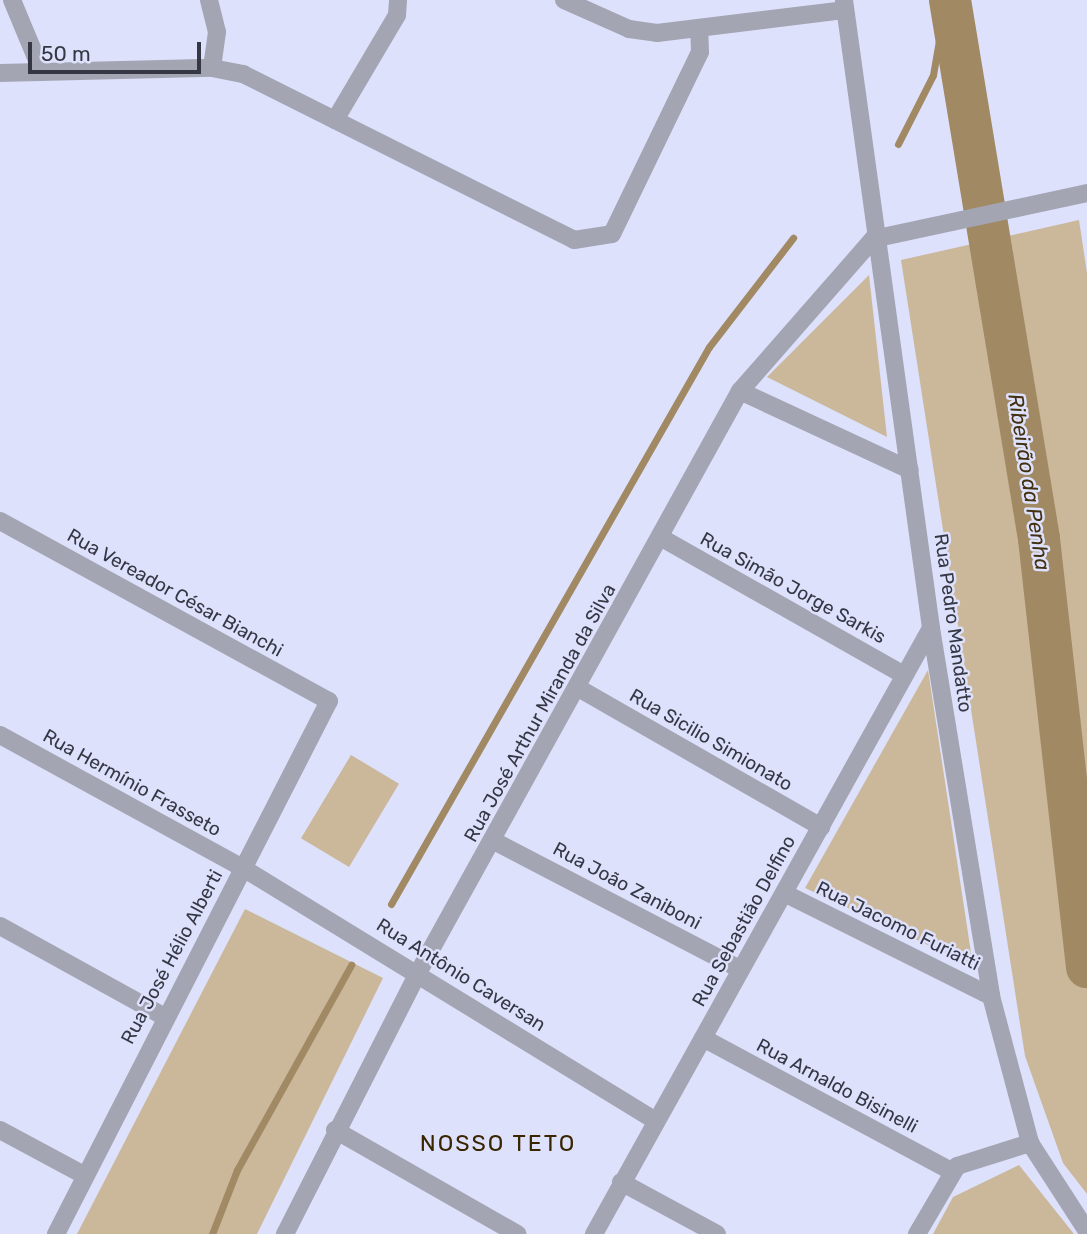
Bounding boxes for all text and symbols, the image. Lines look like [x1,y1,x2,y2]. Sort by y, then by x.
scale bar [32,28,205,72]
text: 50 m [41,41,91,66]
water label: Ribeirão da Penha [1003,392,1055,572]
street label: Rua Vereador César Bianchi [62,524,288,662]
street label: Rua Simão Jorge Sarkis [696,527,890,649]
street label: Rua Pedro Mandatto [929,532,977,714]
street label: Rua José Arthur Miranda da Silva [459,580,621,846]
street label: Rua Sicilio Simionato [625,684,797,796]
street label: Rua Hermínio Frasseto [39,724,225,842]
street label: Rua Sebastião Delfino [687,831,801,1011]
street label: Rua João Zaniboni [549,837,705,935]
street label: Rua José Hélio Alberti [116,866,228,1048]
street label: Rua Jacomo Furiatti [812,876,984,976]
street label: Rua Antônio Caversan [372,913,550,1037]
street label: Rua Arnaldo Bisinelli [752,1034,922,1138]
district label: NOSSO TETO [421,1129,575,1157]

